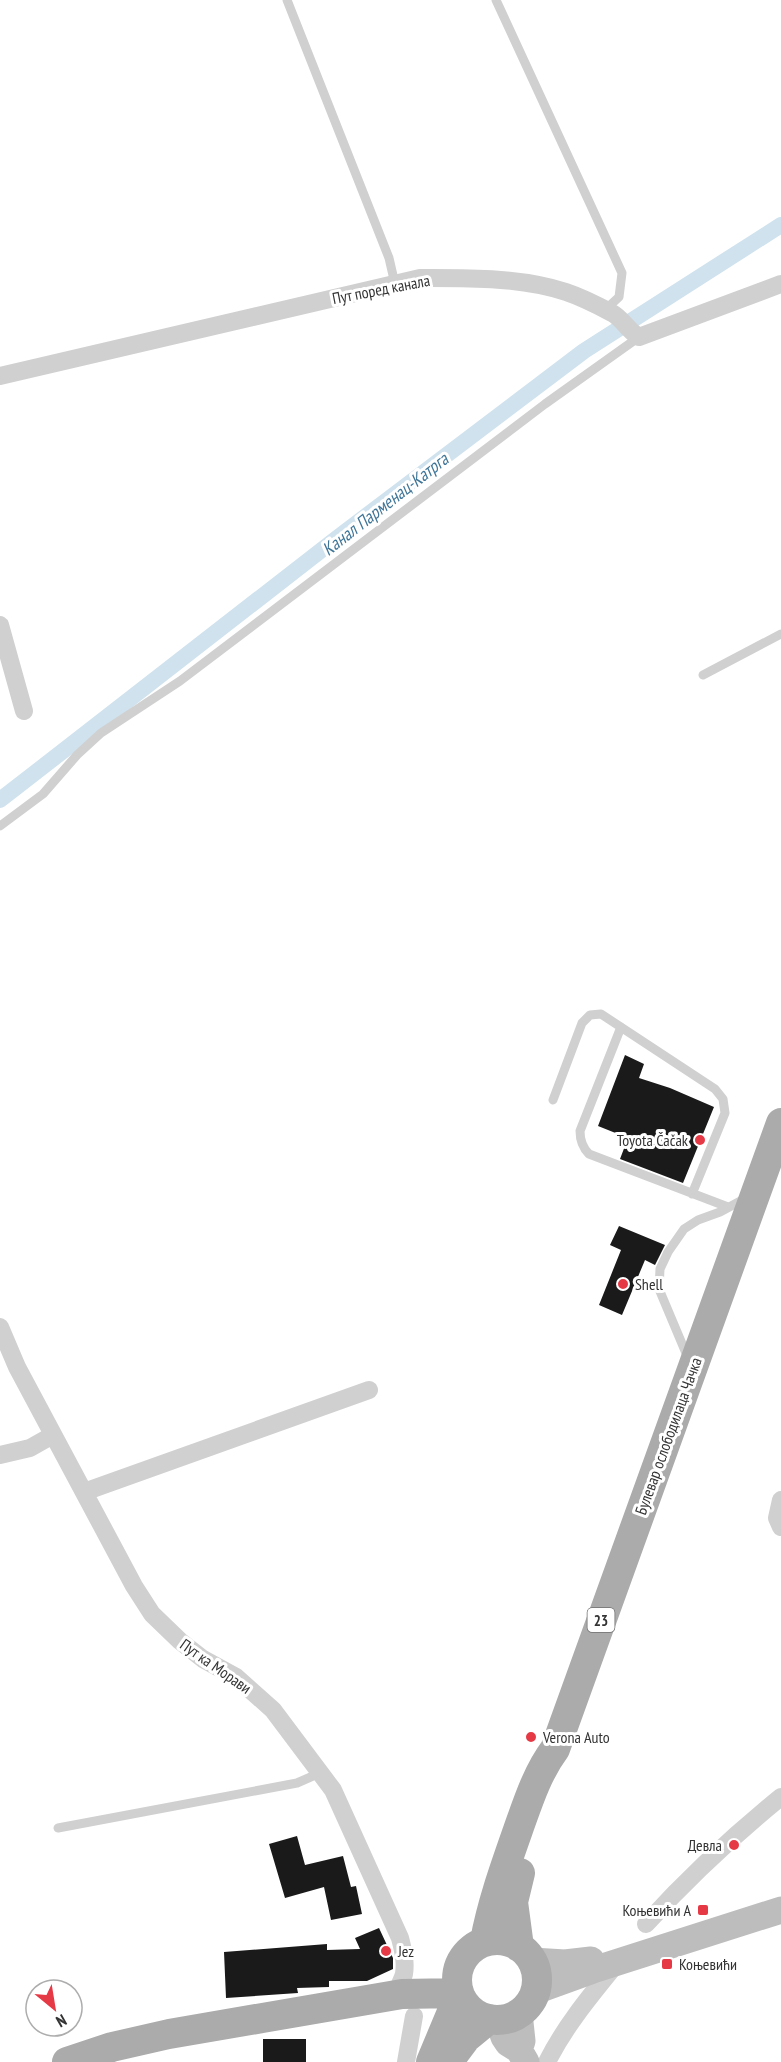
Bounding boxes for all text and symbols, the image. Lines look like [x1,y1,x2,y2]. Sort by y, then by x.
street label: Пут поред канала [330,270,432,308]
water label: Канал Парменац-Катрга [317,447,453,560]
place label: Toyota Čačak [617,1130,689,1150]
marker: Toyota Čačak [693,1133,707,1147]
place label: Shell [635,1274,663,1294]
marker: Shell [616,1277,630,1291]
street label: Булевар ослободилаца Чачка [630,1355,706,1517]
road number: 23 [588,1608,614,1632]
street label: Пут ка Морави [176,1634,256,1698]
place label: Verona Auto [542,1727,610,1747]
marker: Verona Auto [524,1730,538,1744]
place label: Девла [688,1835,722,1855]
marker: Девла [727,1838,741,1852]
place label: Коњевићи А [622,1900,691,1920]
marker: Коњевићи А [696,1903,710,1917]
place label: Jez [397,1941,414,1961]
marker: Jez [379,1944,393,1958]
place label: Коњевићи [679,1954,737,1974]
marker: Коњевићи [660,1957,674,1971]
north arrow [24,1978,84,2038]
text: N [53,2010,70,2032]

